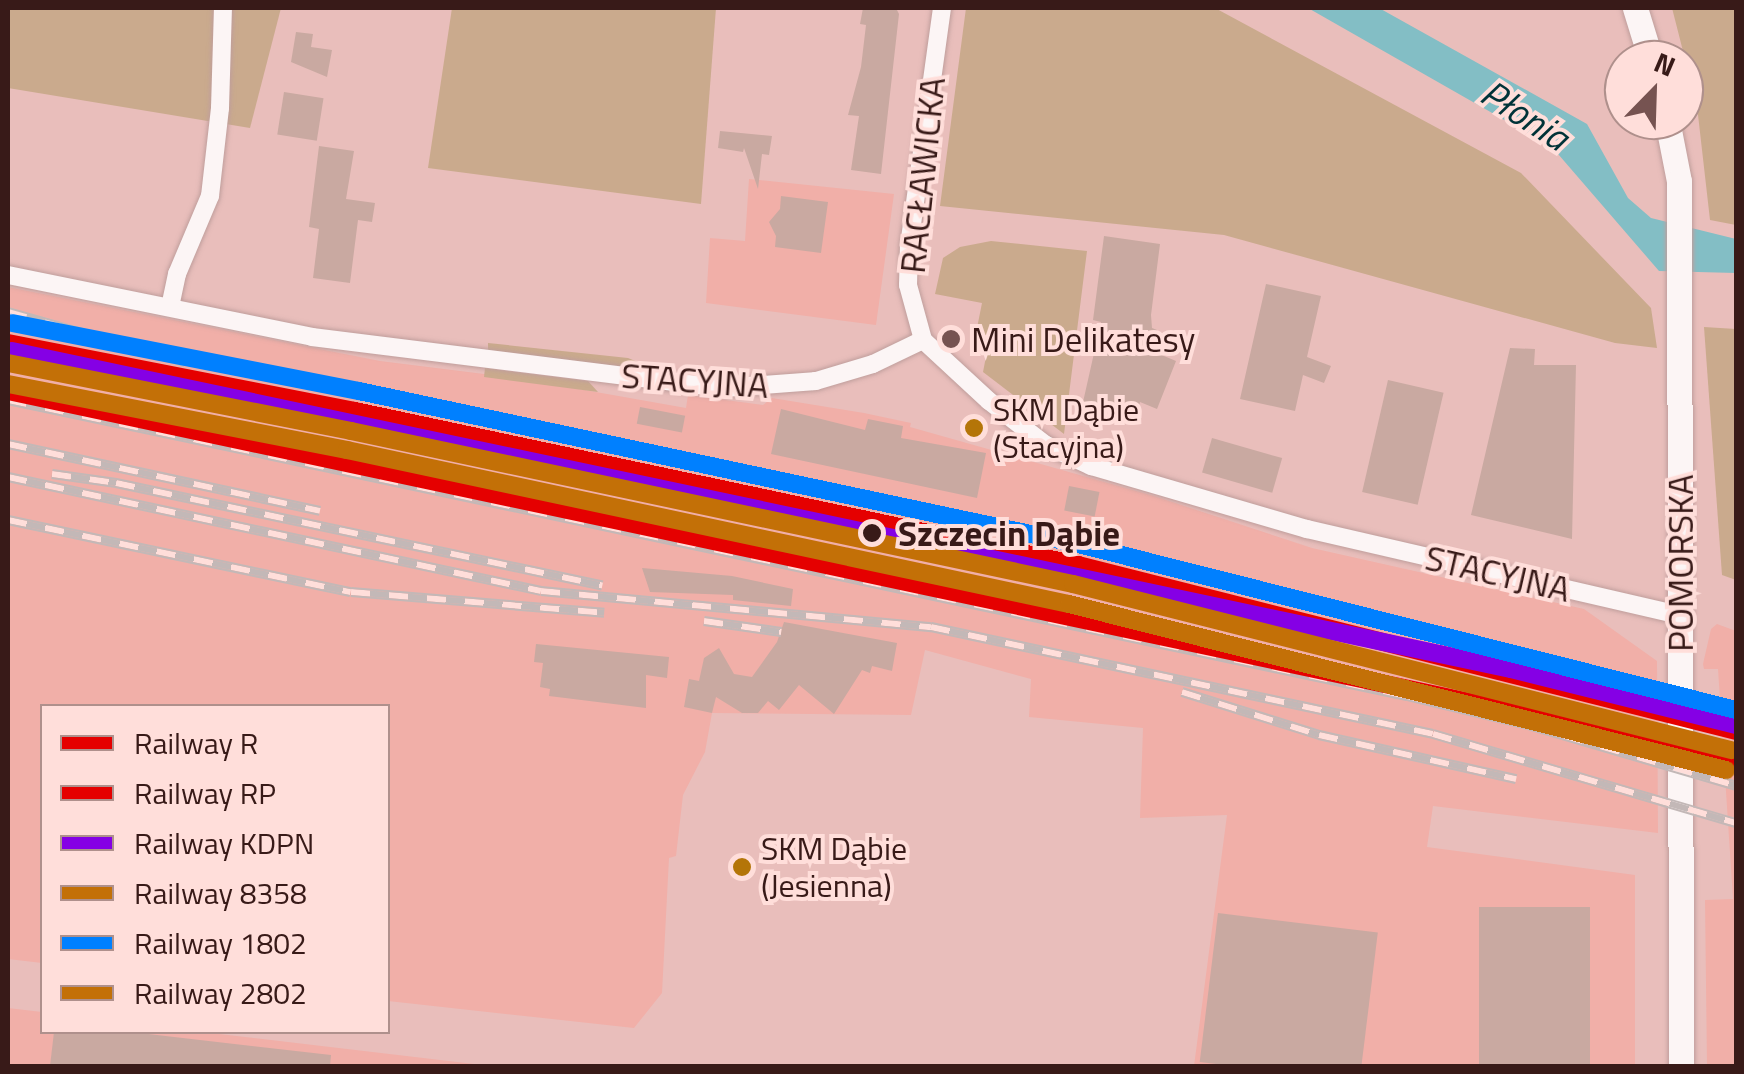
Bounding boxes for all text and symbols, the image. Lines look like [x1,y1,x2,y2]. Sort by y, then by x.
north arrow [1604,40,1704,140]
text: N [1648,40,1682,87]
water label: Płonia [1473,70,1577,160]
street label: RACŁAWICKA [891,75,953,275]
place label: Mini Delikatesy [971,318,1195,360]
marker: Mini Delikatesy [940,328,962,350]
street label: STACYJNA [620,354,770,406]
place label: SKM Dąbie (Stacyjna) [993,391,1139,466]
marker: SKM Dąbie (Stacyjna) [964,418,984,438]
street label: POMORSKA [1659,474,1701,652]
place label: Szczecin Dąbie [898,512,1120,554]
marker: Szczecin Dąbie [855,516,889,550]
street label: STACYJNA [1421,536,1575,610]
legend [40,704,390,1034]
text: Railway R [134,720,258,766]
text: Railway RP [134,770,276,816]
text: Railway KDPN [134,820,314,866]
place label: SKM Dąbie (Jesienna) [761,830,907,905]
marker: SKM Dąbie (Jesienna) [732,857,752,877]
text: Railway 8358 [134,870,307,916]
text: Railway 1802 [134,920,307,966]
text: Railway 2802 [134,970,307,1016]

